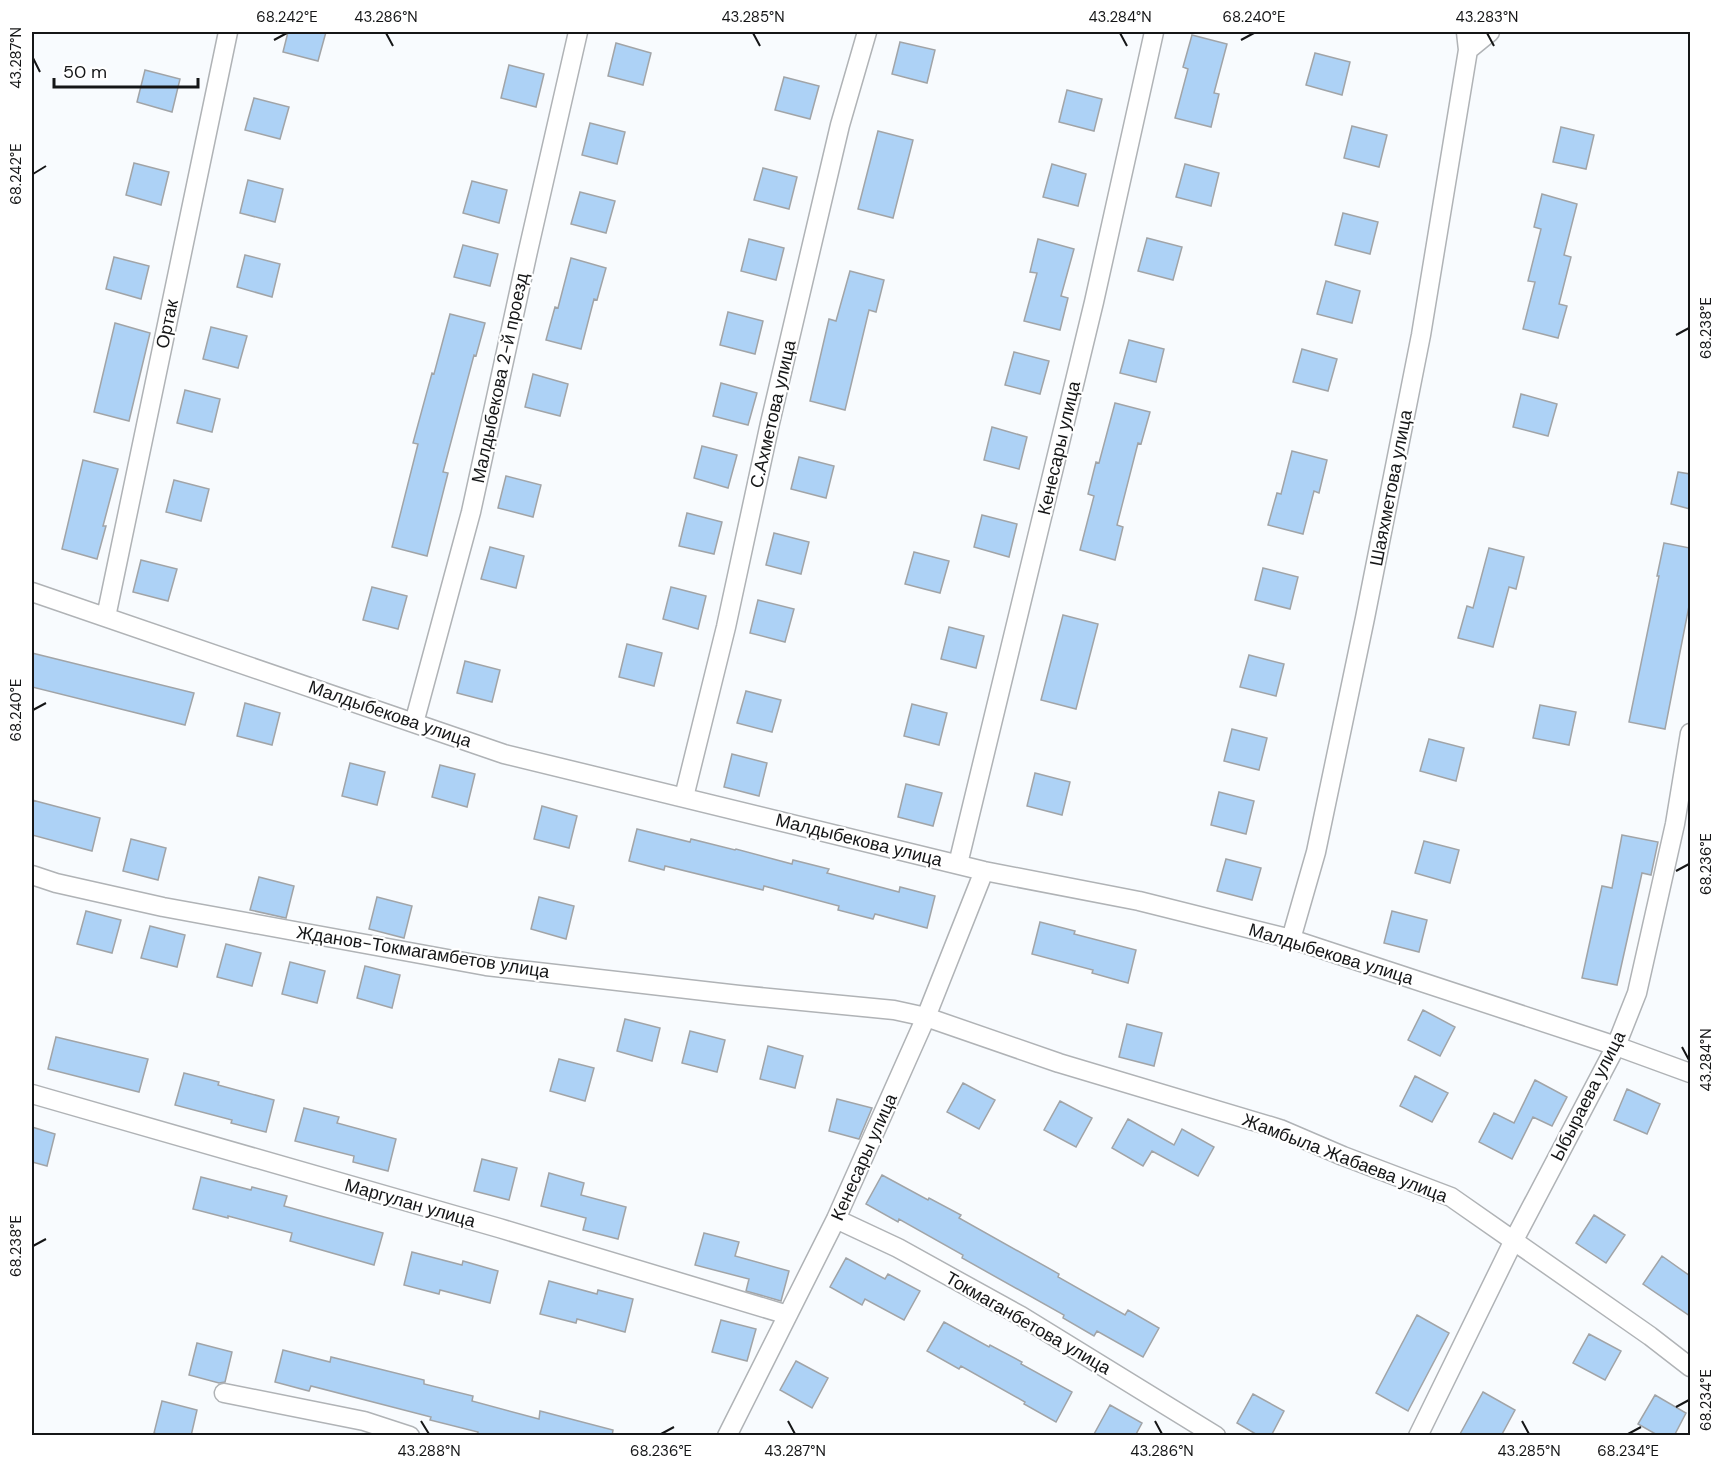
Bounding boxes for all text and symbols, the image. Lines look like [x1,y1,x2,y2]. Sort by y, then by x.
text: 68.242°E [256,7,318,27]
text: 43.286°N [354,7,418,27]
text: 43.285°N [721,7,785,27]
text: 43.284°N [1088,7,1152,27]
text: 68.240°E [1223,7,1285,27]
text: 43.283°N [1456,7,1518,27]
text: 43.287°N [6,27,26,89]
scale bar [54,51,198,89]
text: 50 m [63,60,107,84]
text: 68.242°E [6,143,26,205]
street label: Малдыбекова 2-й проезд [466,270,534,485]
street label: Ортак [150,297,184,351]
text: 68.238°E [1696,297,1716,359]
street label: С.Ахметова улица [744,337,802,490]
street label: Кенесары улица [1032,378,1086,517]
street label: Шаяхметова улица [1364,407,1418,568]
street label: Малдыбекова улица [305,675,476,754]
text: 68.240°E [6,679,26,741]
street label: Малдыбекова улица [773,808,946,873]
text: 68.236°E [1696,833,1716,895]
street label: Малдыбекова улица [1246,918,1417,991]
street label: Жданов-Токмагамбетов улица [295,920,552,984]
street label: Ыбыраева улица [1545,1026,1632,1165]
text: 43.284°N [1696,1028,1716,1092]
street label: Кенесары улица [825,1089,903,1224]
street label: Жамбыла Жабаева улица [1239,1108,1452,1209]
street label: Маргулан улица [342,1173,479,1233]
text: 68.238°E [6,1215,26,1277]
street label: Токмаганбетова улица [941,1266,1116,1381]
text: 68.234°E [1696,1369,1716,1431]
text: 43.288°N [397,1441,461,1461]
text: 68.236°E [630,1441,692,1461]
text: 43.287°N [764,1441,826,1461]
text: 43.286°N [1130,1441,1194,1461]
text: 43.285°N [1497,1441,1561,1461]
text: 68.234°E [1597,1441,1659,1461]

